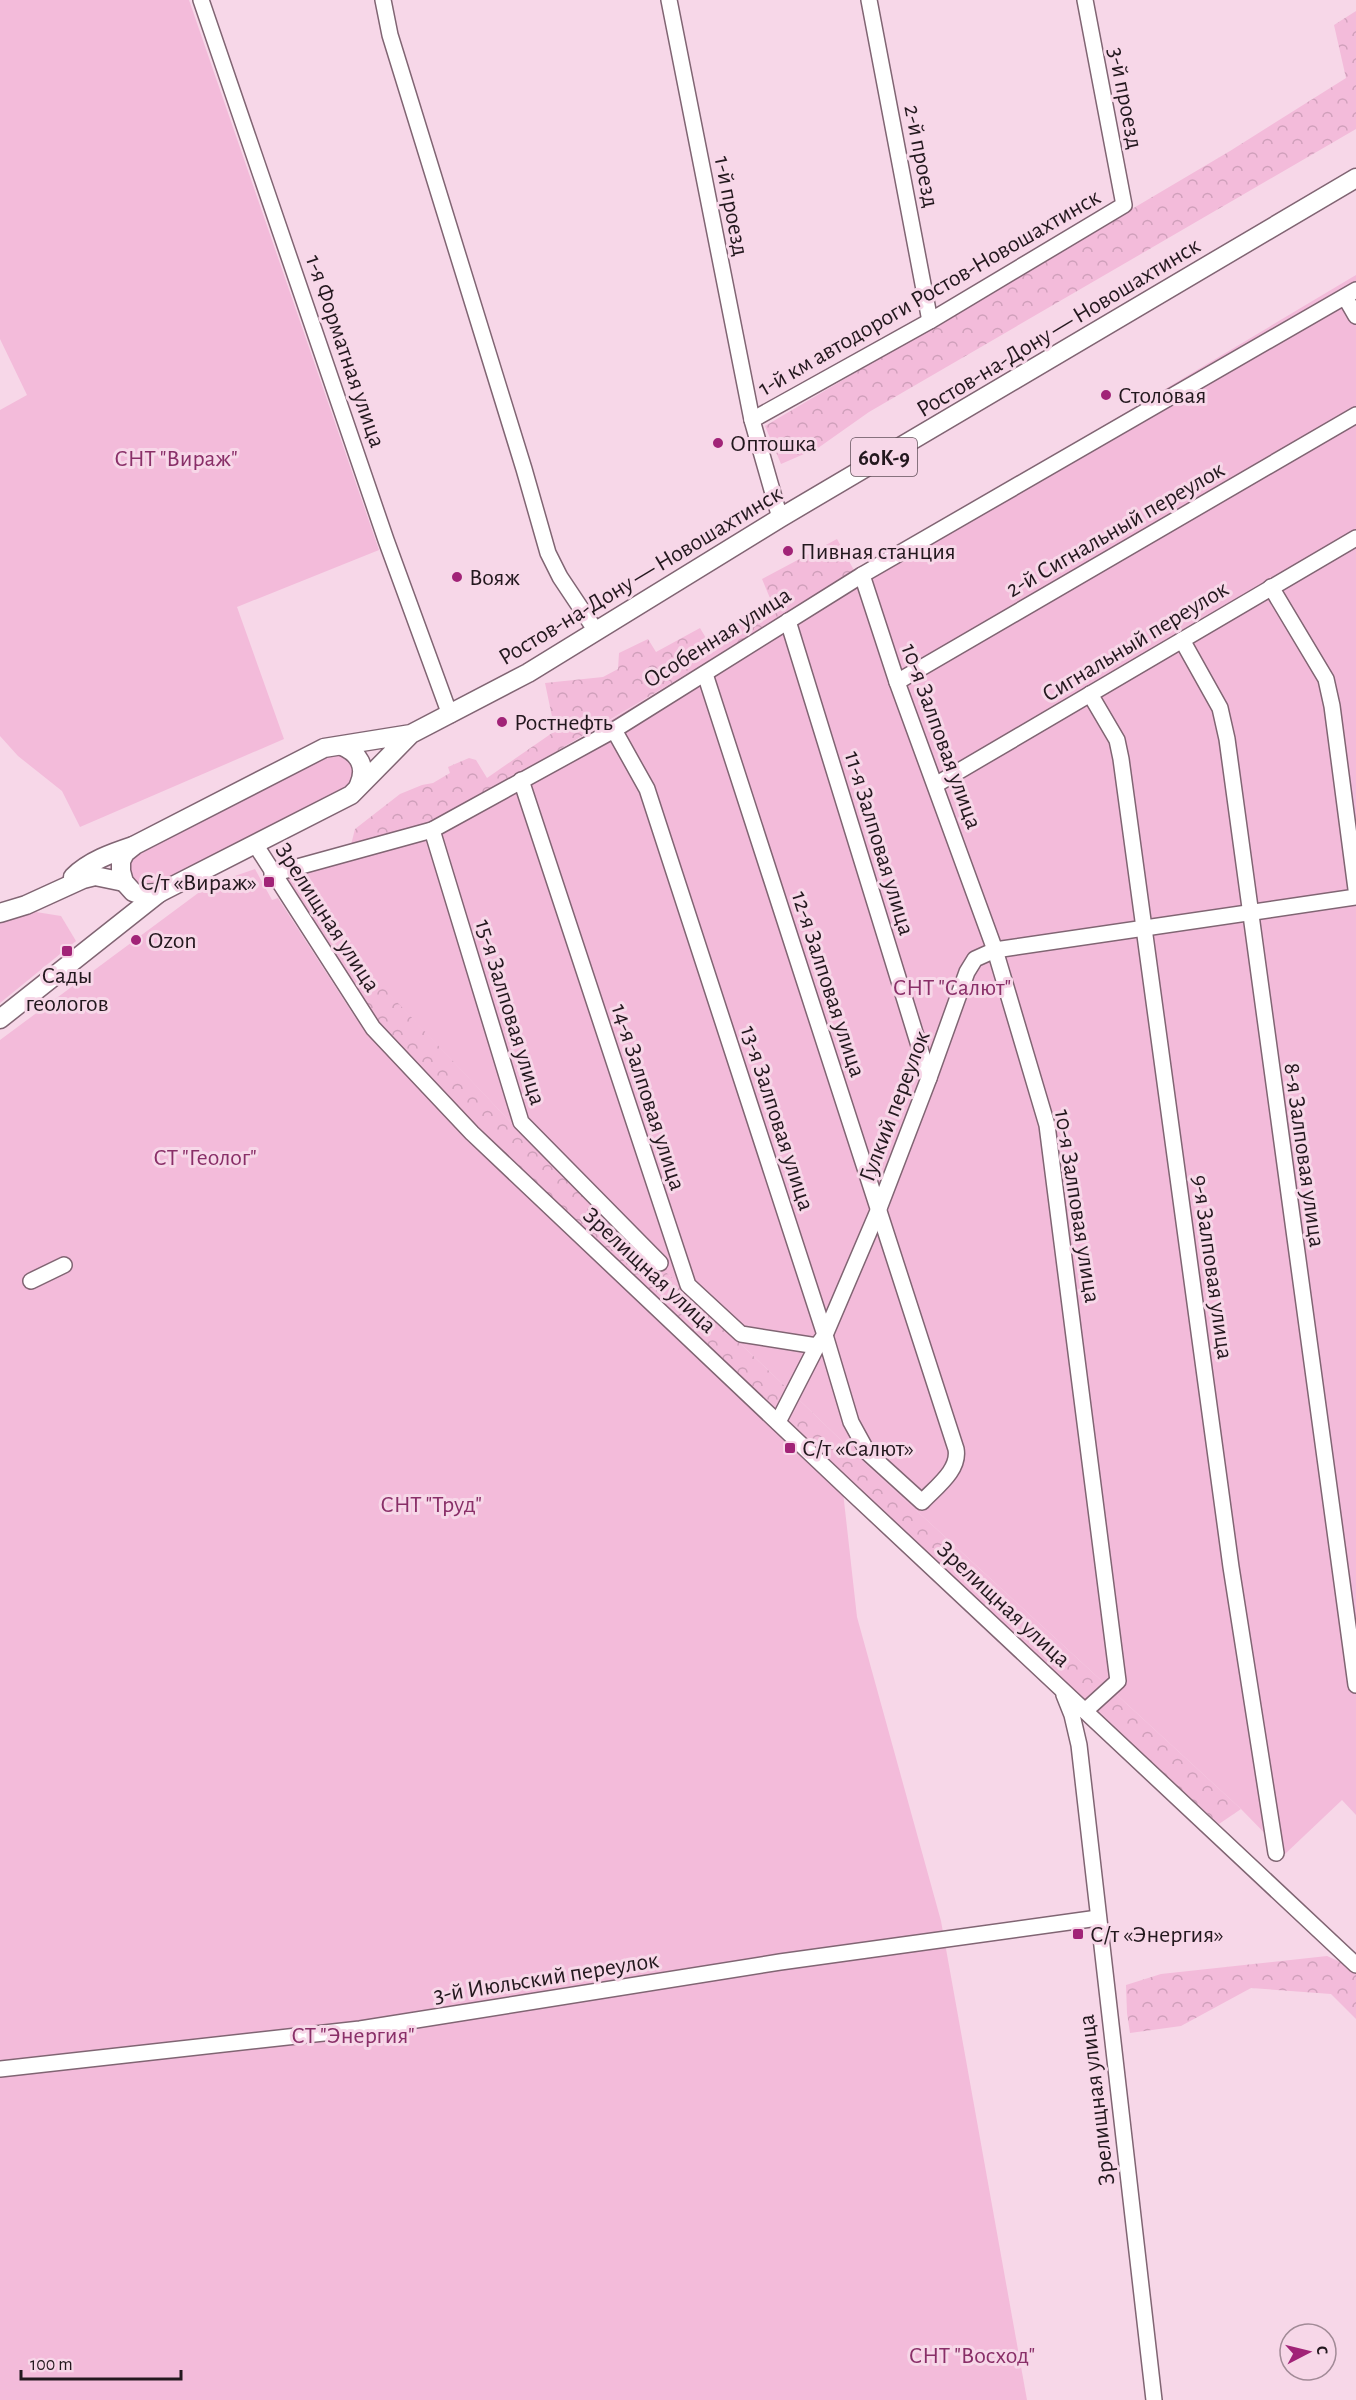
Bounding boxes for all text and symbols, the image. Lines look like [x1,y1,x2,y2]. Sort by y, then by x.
street label: 3-й проезд [1103,45,1147,151]
street label: 2-й проезд [899,103,943,210]
street label: 1-й проезд [710,154,752,258]
street label: 1-й км автодороги Ростов-Новошахтинск [755,185,1104,401]
street label: Ростов-на-Дону — Новошахтинск [913,234,1204,422]
street label: 1-я Форматная улица [301,252,389,451]
place label: Столовая [1118,384,1206,408]
marker: Столовая [1099,388,1113,402]
place label: Оптошка [730,432,816,456]
marker: Оптошка [711,436,725,450]
road number: 60К-9 [851,438,917,476]
park label: СНТ "Вираж" [114,447,238,471]
street label: 2-й Сигнальный переулок [1002,458,1229,602]
street label: Ростов-на-Дону — Новошахтинск [495,482,786,670]
place label: Пивная станция [800,540,956,564]
marker: Пивная станция [781,544,795,558]
place label: Вояж [469,566,520,590]
marker: Вояж [450,570,464,584]
street label: Сигнальный переулок [1038,577,1233,707]
street label: Особенная улица [640,583,796,693]
street label: 10-я Залповая улица [896,640,986,832]
place label: Ростнефть [514,711,613,735]
marker: Ростнефть [495,715,509,729]
street label: 11-я Залповая улица [840,748,918,938]
street label: Зрелищная улица [270,839,384,996]
place label: С/т «Вираж» [140,871,257,895]
marker: С/т «Вираж» [262,875,276,889]
street label: 12-я Залповая улица [787,888,869,1080]
street label: 15-я Залповая улица [470,917,550,1108]
place label: Ozon [148,929,197,953]
marker: Ozon [129,933,143,947]
marker: Сады геологов [60,944,74,958]
place label: Сады геологов [25,964,109,1016]
park label: СНТ "Салют" [893,976,1011,1000]
street label: 14-я Залповая улица [607,1001,689,1193]
street label: 13-я Залповая улица [736,1023,818,1214]
street label: Гулкий переулок [855,1028,935,1185]
street label: 8-я Залповая улица [1279,1061,1329,1249]
street label: 10-я Залповая улица [1050,1108,1104,1305]
park label: СТ "Геолог" [153,1146,257,1170]
street label: 9-я Залповая улица [1187,1173,1237,1361]
street label: Зрелищная улица [578,1203,721,1338]
place label: С/т «Салют» [802,1437,914,1461]
marker: С/т «Салют» [783,1441,797,1455]
park label: СНТ "Труд" [380,1493,482,1517]
street label: Зрелищная улица [932,1537,1075,1672]
place label: С/т «Энергия» [1090,1923,1224,1947]
marker: С/т «Энергия» [1071,1927,1085,1941]
street label: 3-й Июльский переулок [432,1948,660,2008]
street label: Зрелищная улица [1075,2013,1119,2187]
park label: СТ "Энергия" [291,2024,415,2048]
north arrow [1278,2322,1338,2382]
scale bar [21,2343,182,2381]
park label: СНТ "Восход" [909,2344,1035,2368]
text: С [1313,2345,1330,2356]
text: 100 m [30,2356,73,2374]

